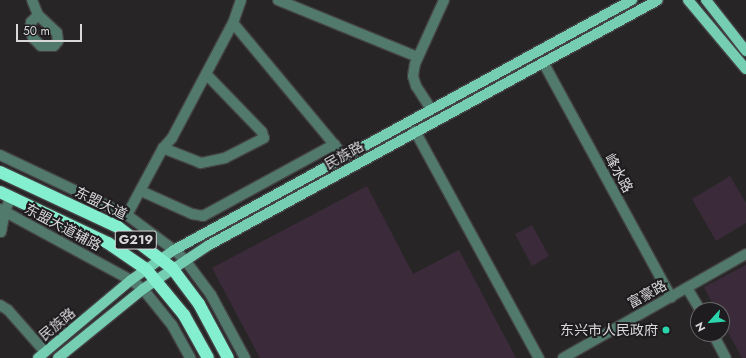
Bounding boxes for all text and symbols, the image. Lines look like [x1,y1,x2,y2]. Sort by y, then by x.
scale bar [18,16,84,42]
text: 50 m [23,22,50,40]
street label: 民族路 [322,137,366,173]
street label: 峰水路 [601,151,637,195]
street label: 东盟大道 [72,183,130,223]
street label: 东盟大道辅路 [22,200,104,254]
road number: G219 [114,229,158,251]
street label: 富豪路 [625,276,669,312]
north arrow [690,302,730,342]
street label: 民族路 [36,304,78,344]
text: N [691,319,709,335]
place label: 东兴市人民政府 [560,322,658,338]
marker: 东兴市人民政府 [661,325,671,335]

